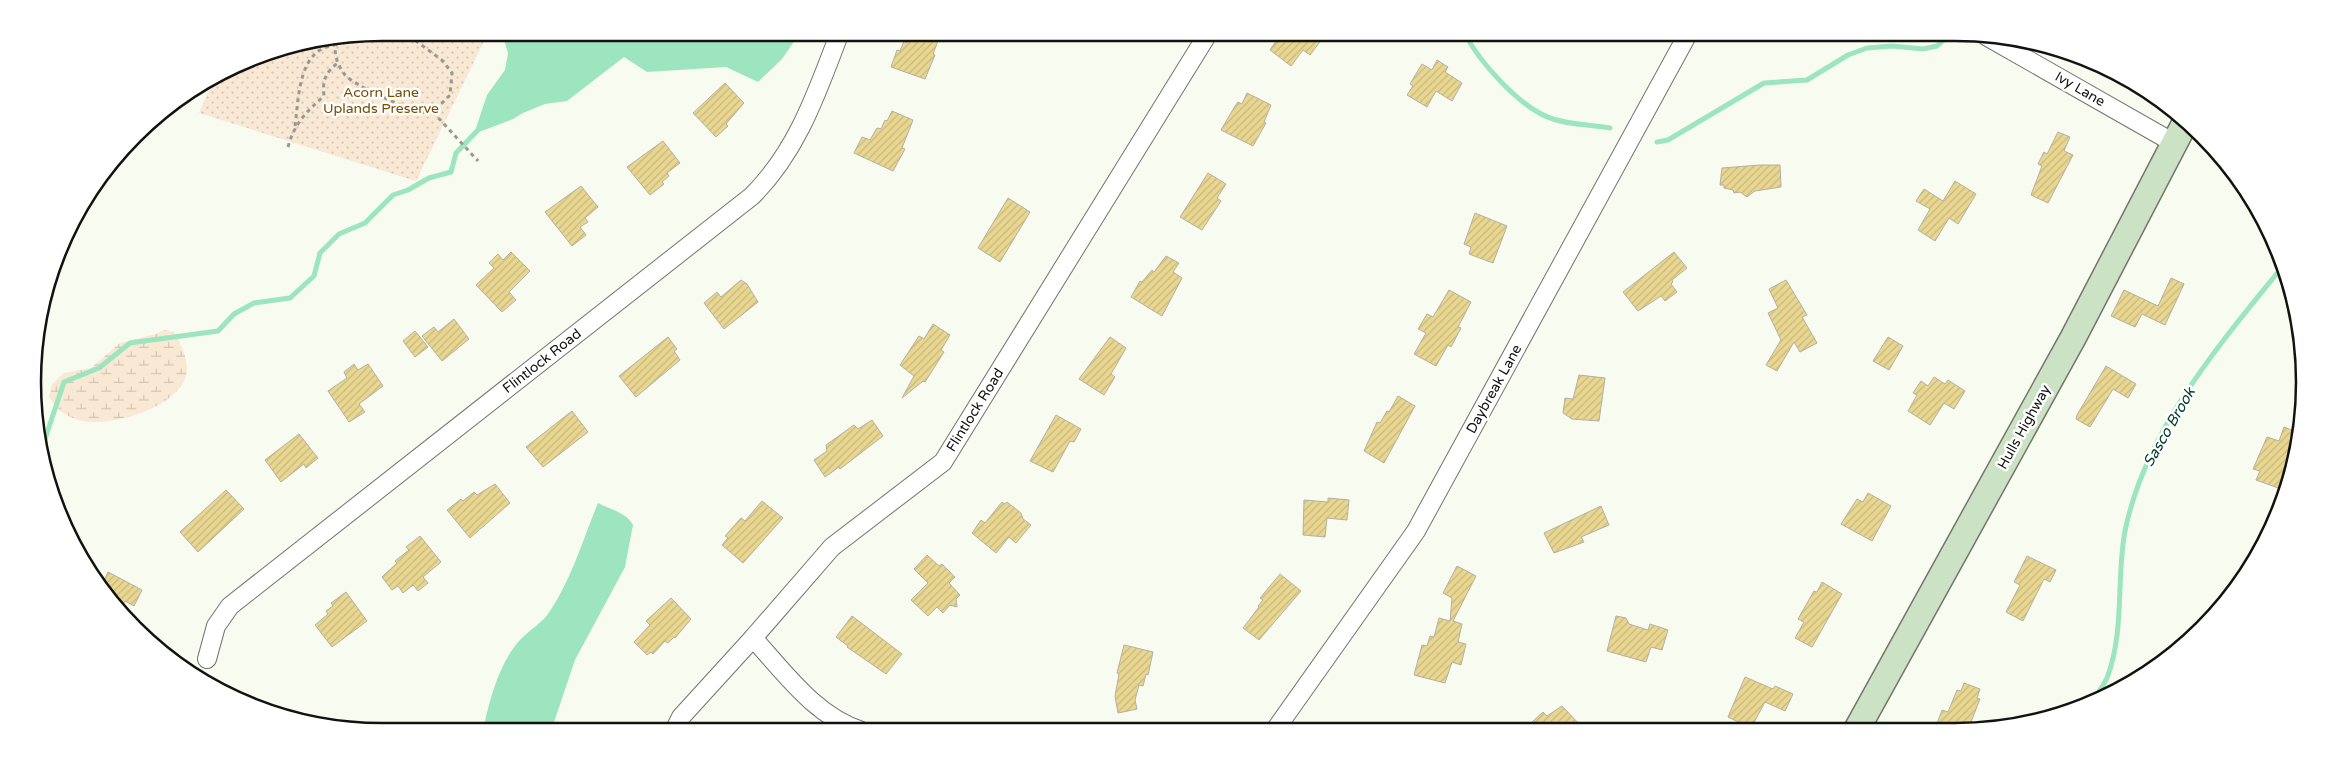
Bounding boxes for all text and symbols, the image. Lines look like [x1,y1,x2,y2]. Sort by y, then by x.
street label: Ivy Lane [2052,68,2108,110]
park label: Acorn Lane Uplands Preserve [323,84,439,117]
street label: Flintlock Road [499,325,585,397]
street label: Daybreak Lane [1463,341,1525,436]
street label: Flintlock Road [943,365,1007,455]
street label: Hulls Highway [1994,382,2054,472]
water label: Sasco Brook [2139,383,2200,470]

